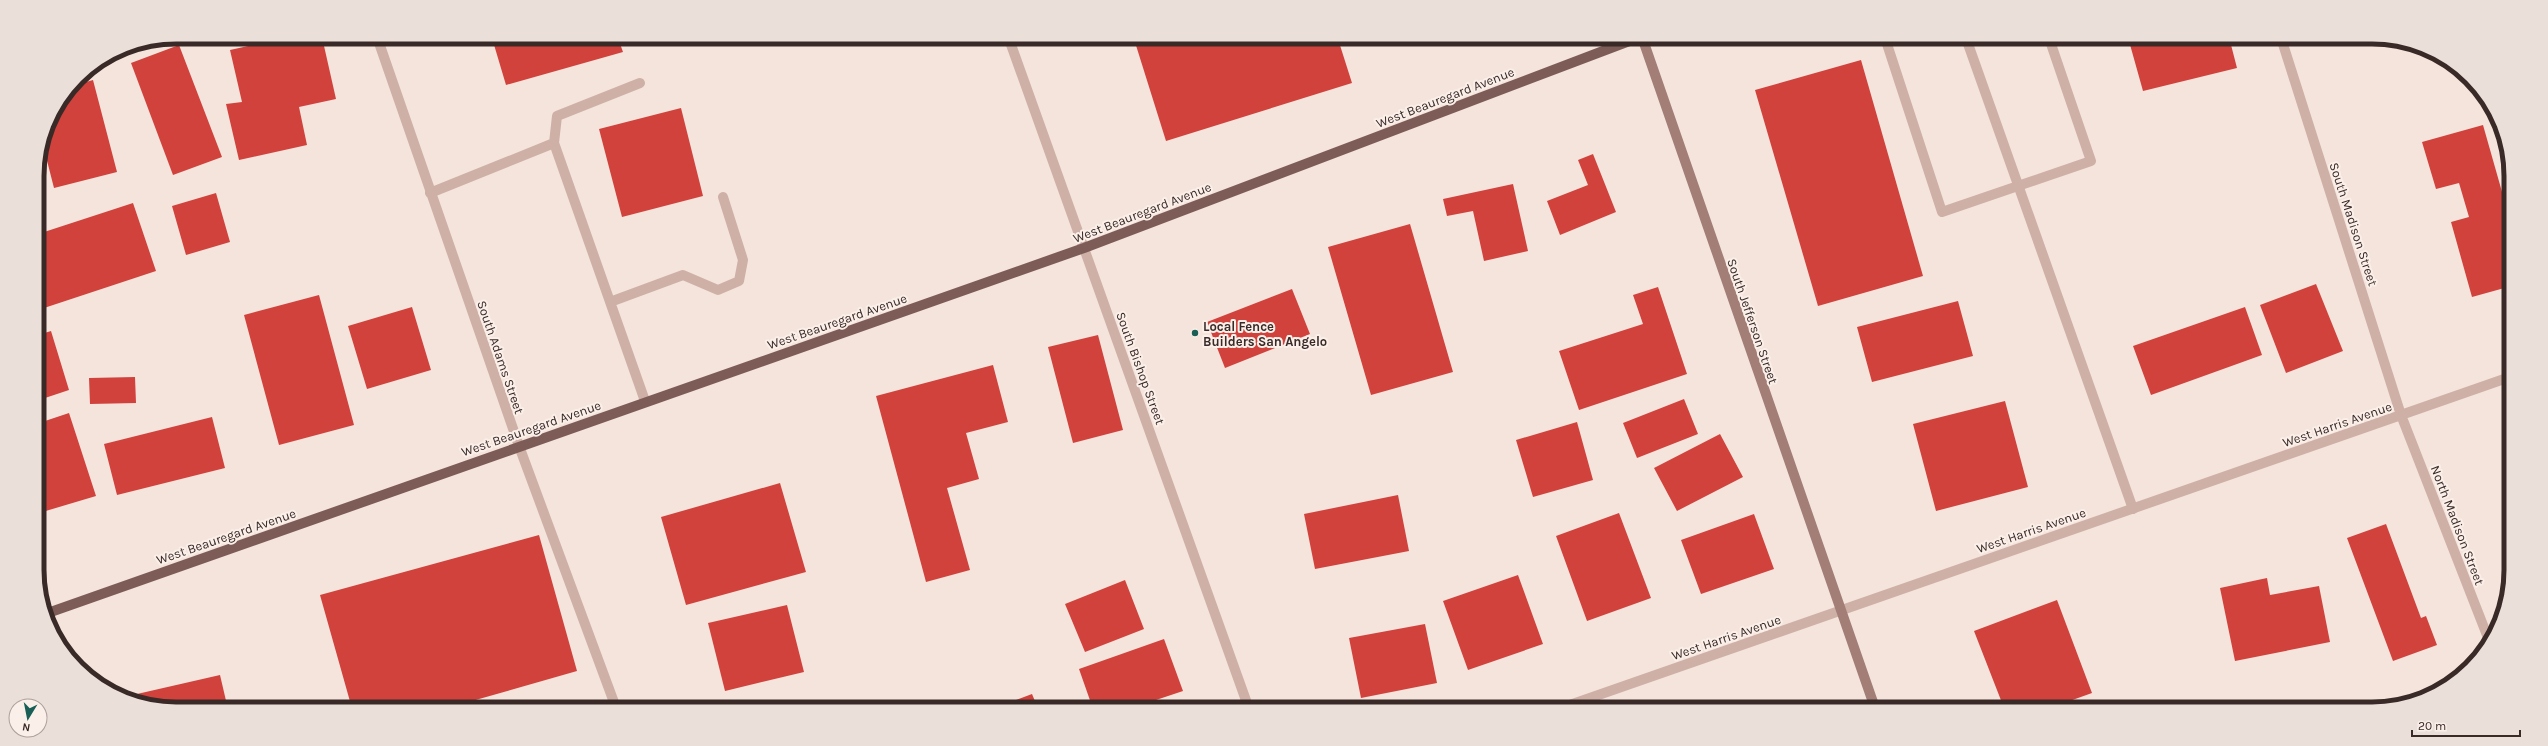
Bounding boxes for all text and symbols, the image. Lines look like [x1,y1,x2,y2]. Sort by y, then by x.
street label: West Beauregard Avenue [1374,64,1517,131]
street label: South Madison Street [2326,161,2381,288]
street label: West Beauregard Avenue [1071,179,1214,246]
street label: South Jefferson Street [1724,257,1781,386]
street label: West Beauregard Avenue [765,290,909,352]
street label: South Adams Street [474,299,527,416]
street label: South Bishop Street [1113,310,1168,427]
place label: Local Fence Builders San Angelo [1203,319,1327,349]
marker: Local Fence Builders San Angelo [1190,328,1200,338]
street label: West Beauregard Avenue [459,397,603,459]
street label: West Harris Avenue [2281,399,2394,450]
street label: North Madison Street [2428,463,2487,587]
street label: West Beauregard Avenue [154,505,298,567]
street label: West Harris Avenue [1975,505,2088,556]
street label: West Harris Avenue [1670,612,1783,663]
north arrow [8,698,48,738]
scale bar [2412,712,2520,738]
text: 20 m [2418,719,2446,733]
text: N [21,720,31,734]

